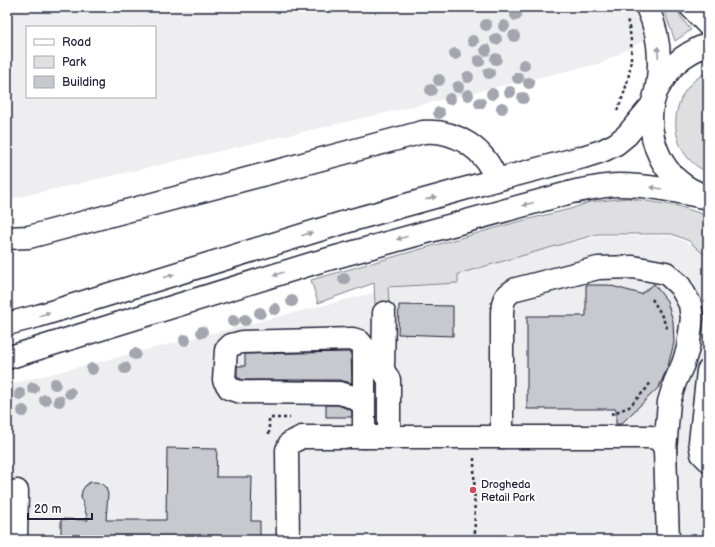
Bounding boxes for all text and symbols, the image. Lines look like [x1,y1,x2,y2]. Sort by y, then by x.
legend [26,26,156,98]
text: Road [62,35,91,50]
one-way arrow [655,46,662,58]
text: Park [62,55,86,70]
text: Building [62,75,106,90]
one-way arrow [649,185,662,191]
one-way arrow [425,194,438,200]
one-way arrow [522,201,534,207]
one-way arrow [301,230,313,236]
one-way arrow [396,235,408,241]
one-way arrow [271,271,283,277]
one-way arrow [163,273,175,279]
one-way arrow [39,311,51,317]
place label: Drogheda Retail Park [481,478,535,504]
marker: Drogheda Retail Park [468,485,478,495]
scale bar [28,495,92,521]
text: 20 m [34,502,61,517]

